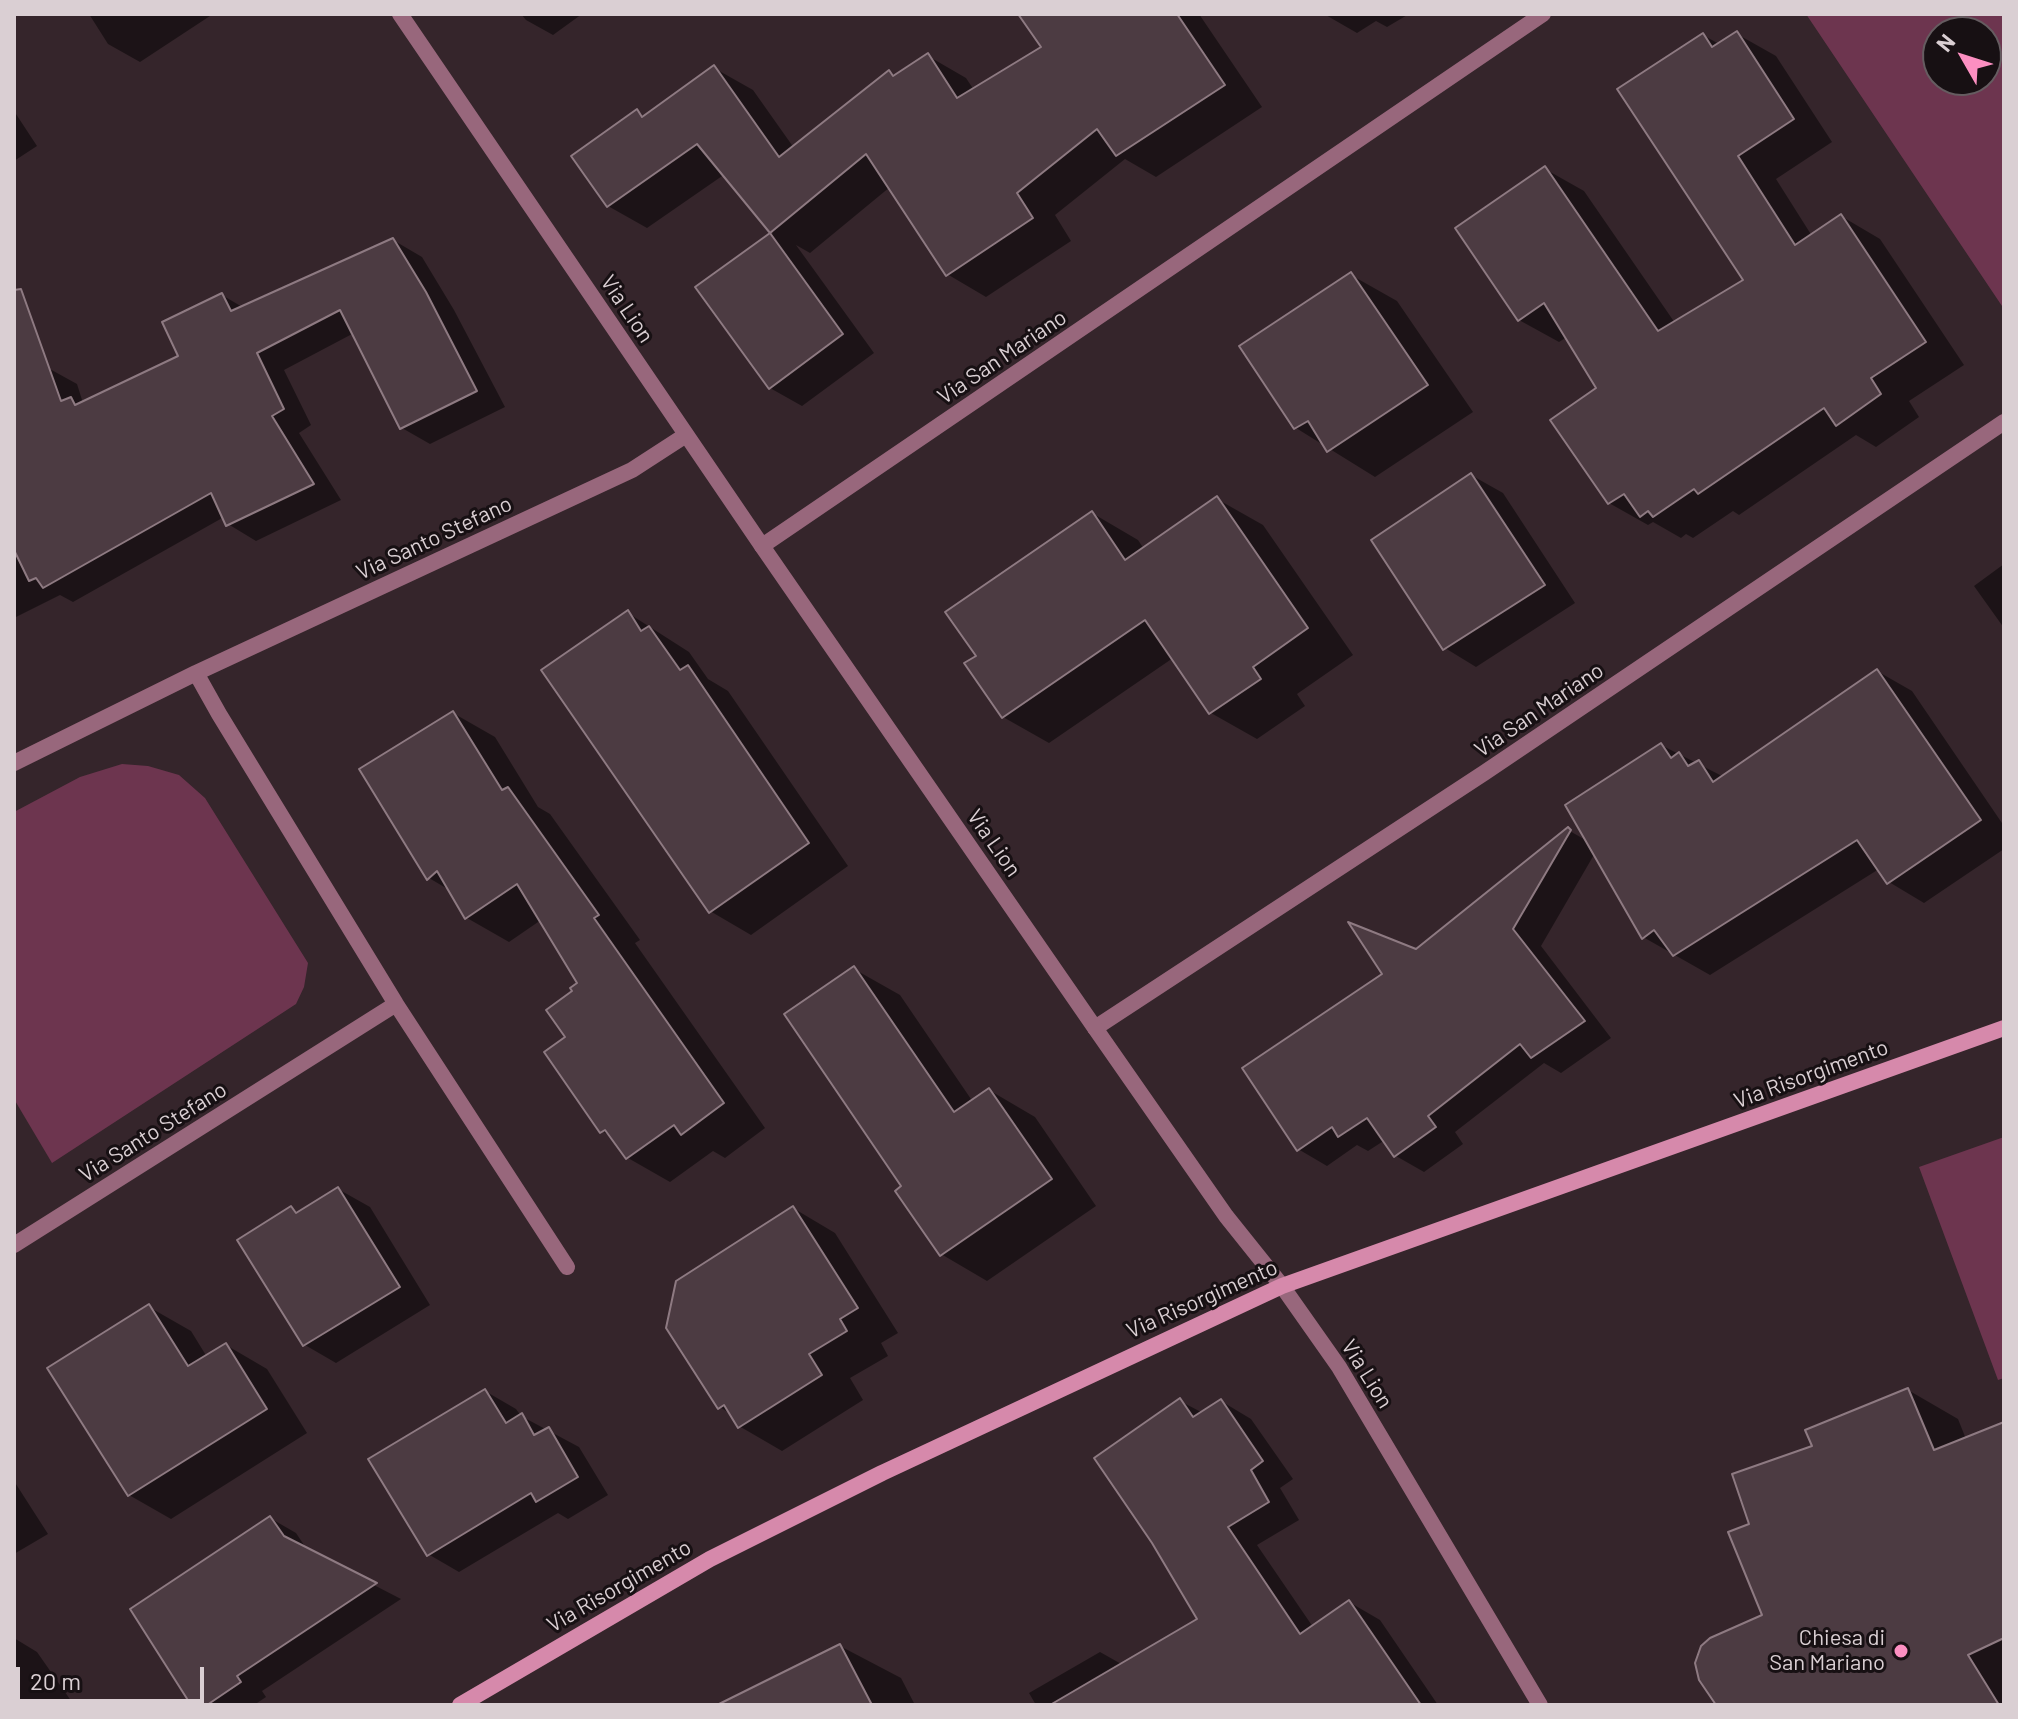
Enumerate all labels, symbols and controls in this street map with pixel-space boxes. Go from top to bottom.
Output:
north arrow [1922,16,2002,96]
text: N [1930,28,1960,56]
street label: Via Lion [595,270,659,348]
street label: Via San Mariano [932,304,1072,410]
street label: Via Santo Stefano [352,490,516,586]
street label: Via San Mariano [1469,657,1609,763]
street label: Via Lion [961,804,1027,882]
street label: Via Risorgimento [1730,1034,1892,1114]
street label: Via Santo Stefano [74,1076,232,1188]
street label: Via Risorgimento [1123,1254,1281,1344]
street label: Via Lion [1336,1335,1398,1413]
street label: Via Risorgimento [542,1534,696,1638]
place label: Chiesa di San Mariano [1769,1625,1885,1676]
marker: Chiesa di San Mariano [1892,1642,1910,1660]
scale bar [20,1651,208,1701]
text: 20 m [30,1666,81,1695]

